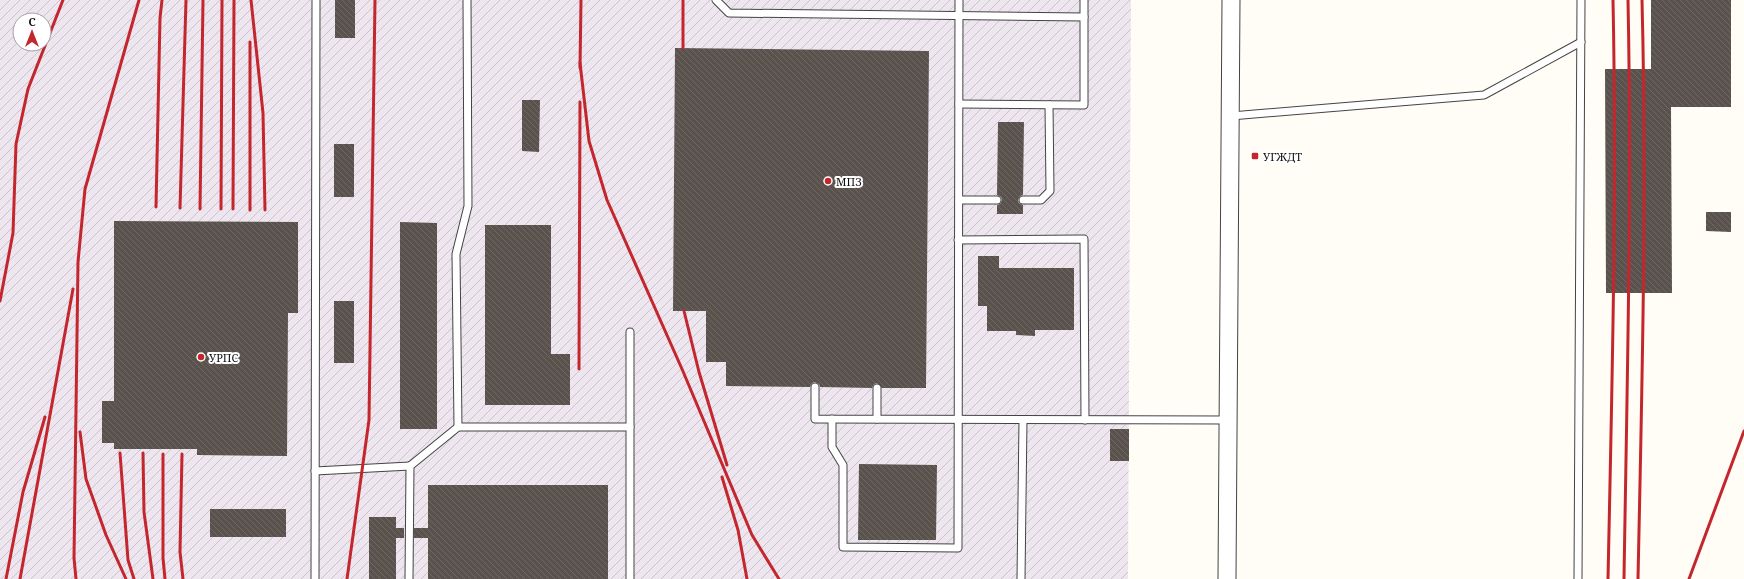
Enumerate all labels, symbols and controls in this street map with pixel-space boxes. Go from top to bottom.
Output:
north arrow [12,12,52,52]
text: С [28,14,36,29]
place label: УГЖДТ [1263,149,1302,164]
marker: УГЖДТ [1250,151,1260,161]
place label: МПЗ [836,174,862,189]
marker: МПЗ [823,176,833,186]
place label: УРПС [209,350,239,365]
marker: УРПС [196,352,206,362]

